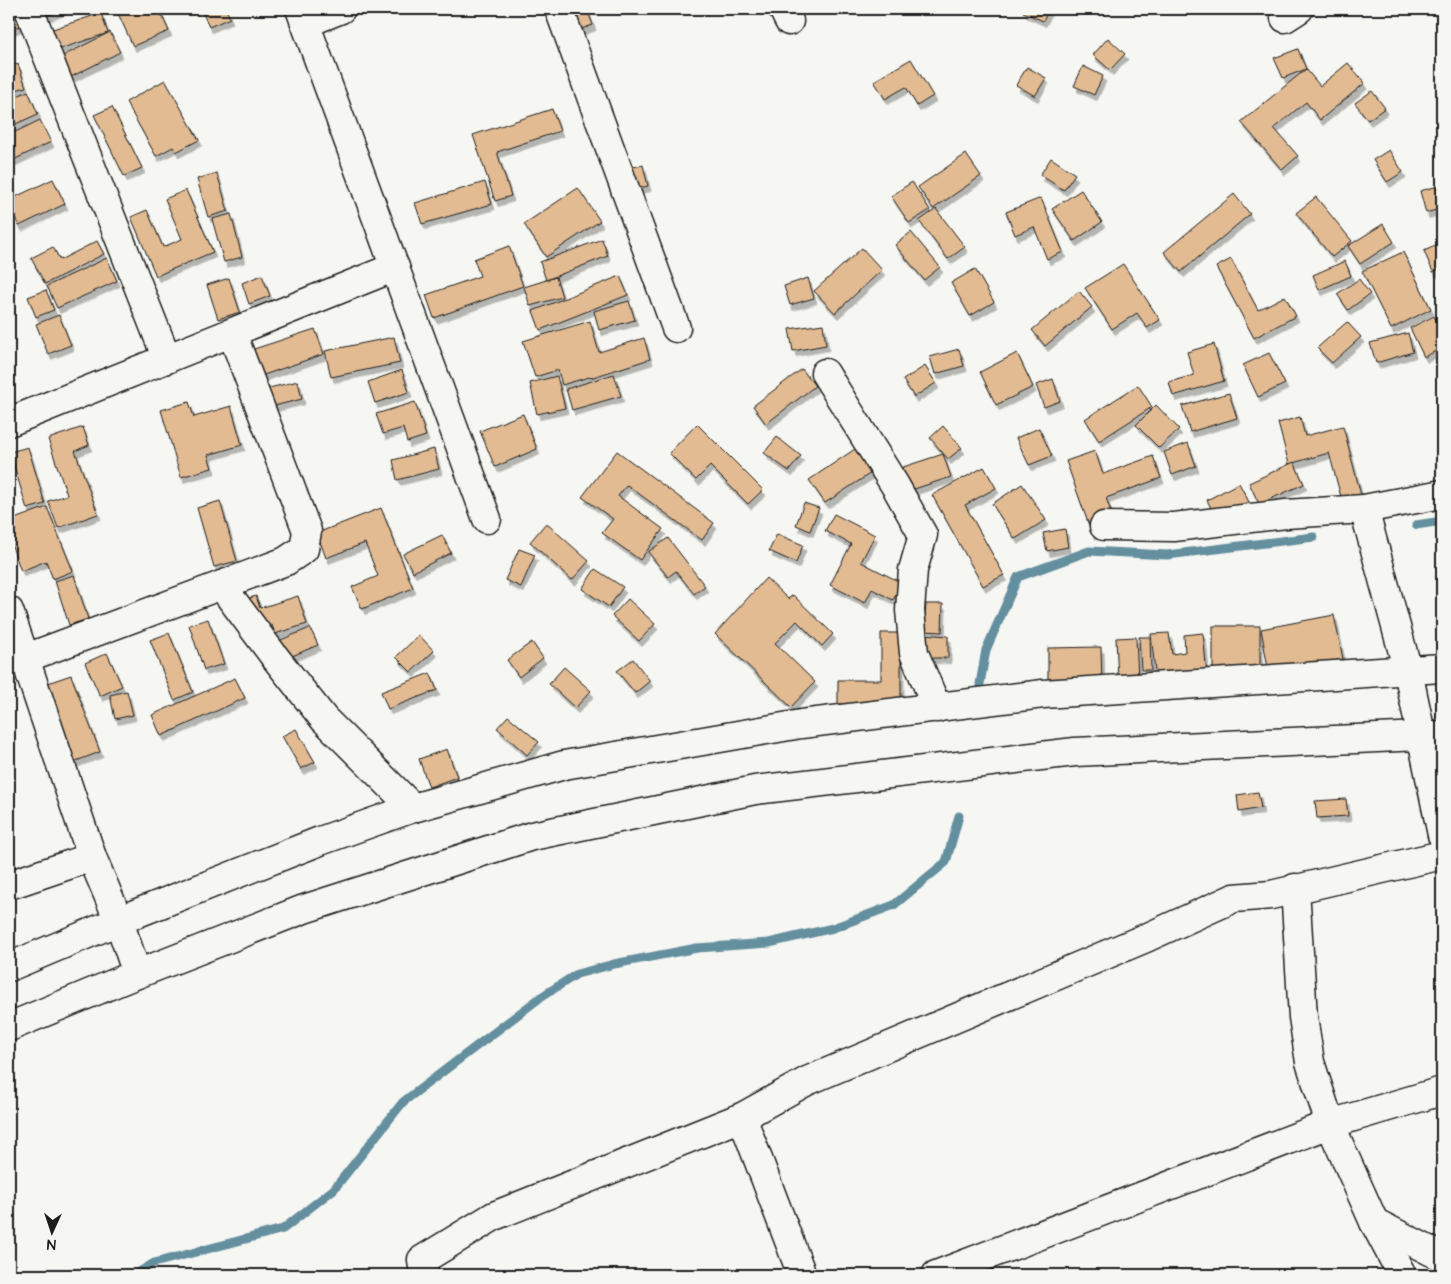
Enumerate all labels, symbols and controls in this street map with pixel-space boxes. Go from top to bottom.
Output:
north arrow [28,1206,78,1256]
text: N [46,1234,56,1254]

